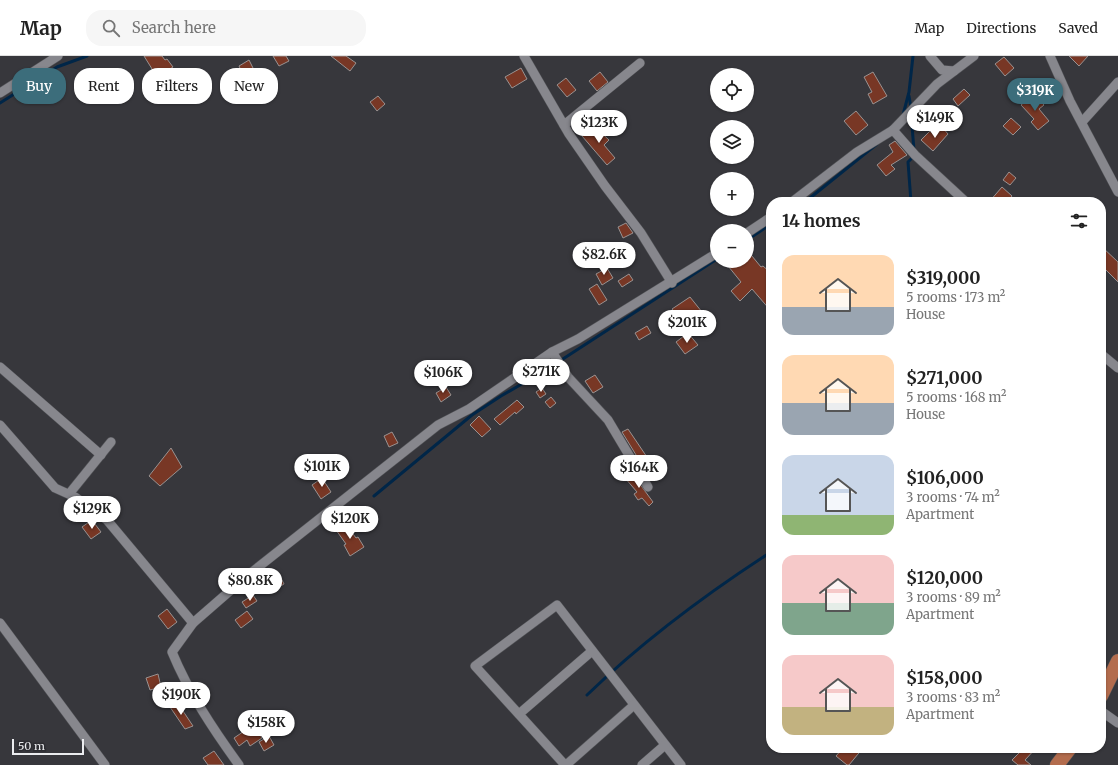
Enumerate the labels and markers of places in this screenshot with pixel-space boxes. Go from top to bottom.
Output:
pin: $319K [1007,78,1063,112]
pin: $149K [907,105,963,139]
pin: $123K [571,110,627,144]
pin: $82.6K [571,242,637,276]
pin: $201K [659,310,715,344]
pin: $271K [513,359,569,393]
pin: $106K [415,360,471,394]
pin: $101K [294,454,350,488]
pin: $164K [611,455,667,489]
pin: $129K [64,496,120,530]
pin: $120K [322,506,378,540]
pin: $80.8K [217,568,283,602]
pin: $190K [153,682,209,716]
pin: $158K [238,710,294,744]

